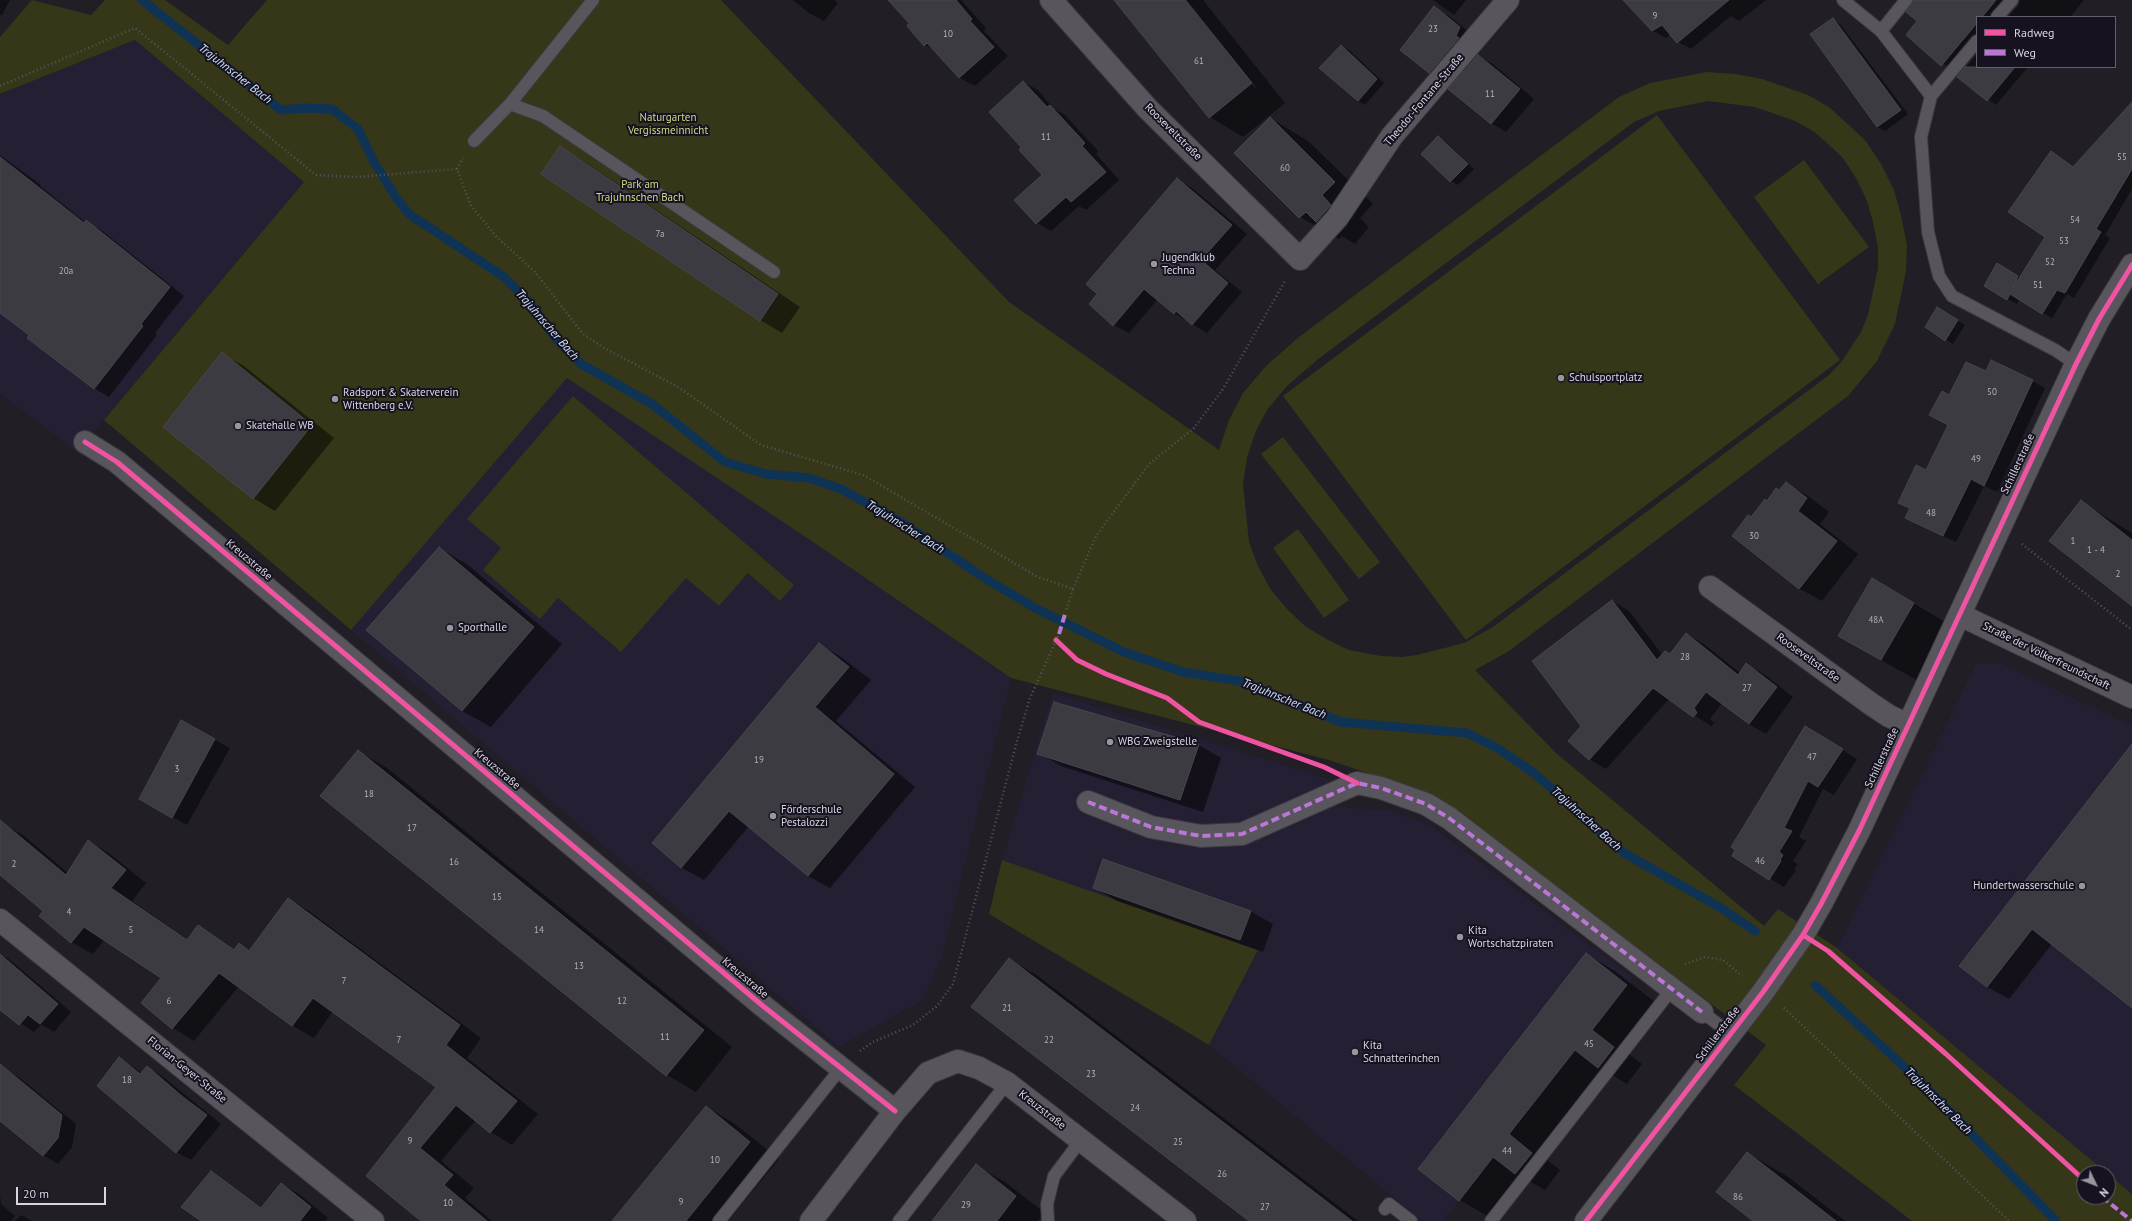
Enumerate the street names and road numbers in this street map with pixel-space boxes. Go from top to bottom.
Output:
street label: Theodor-Fontane-Straße [1382,51,1466,149]
street label: Rooseveltstraße [1142,101,1204,163]
street label: Schillerstraße [1998,432,2038,496]
street label: Kreuzstraße [223,537,275,583]
street label: Straße der Völkerfreundschaft [1980,619,2112,693]
street label: Rooseveltstraße [1774,631,1842,685]
street label: Schillerstraße [1862,726,1902,790]
street label: Kreuzstraße [471,746,523,792]
street label: Kreuzstraße [719,955,771,1001]
street label: Schillerstraße [1693,1004,1743,1064]
street label: Florian-Geyer-Straße [145,1034,229,1106]
street label: Kreuzstraße [1016,1087,1068,1133]

